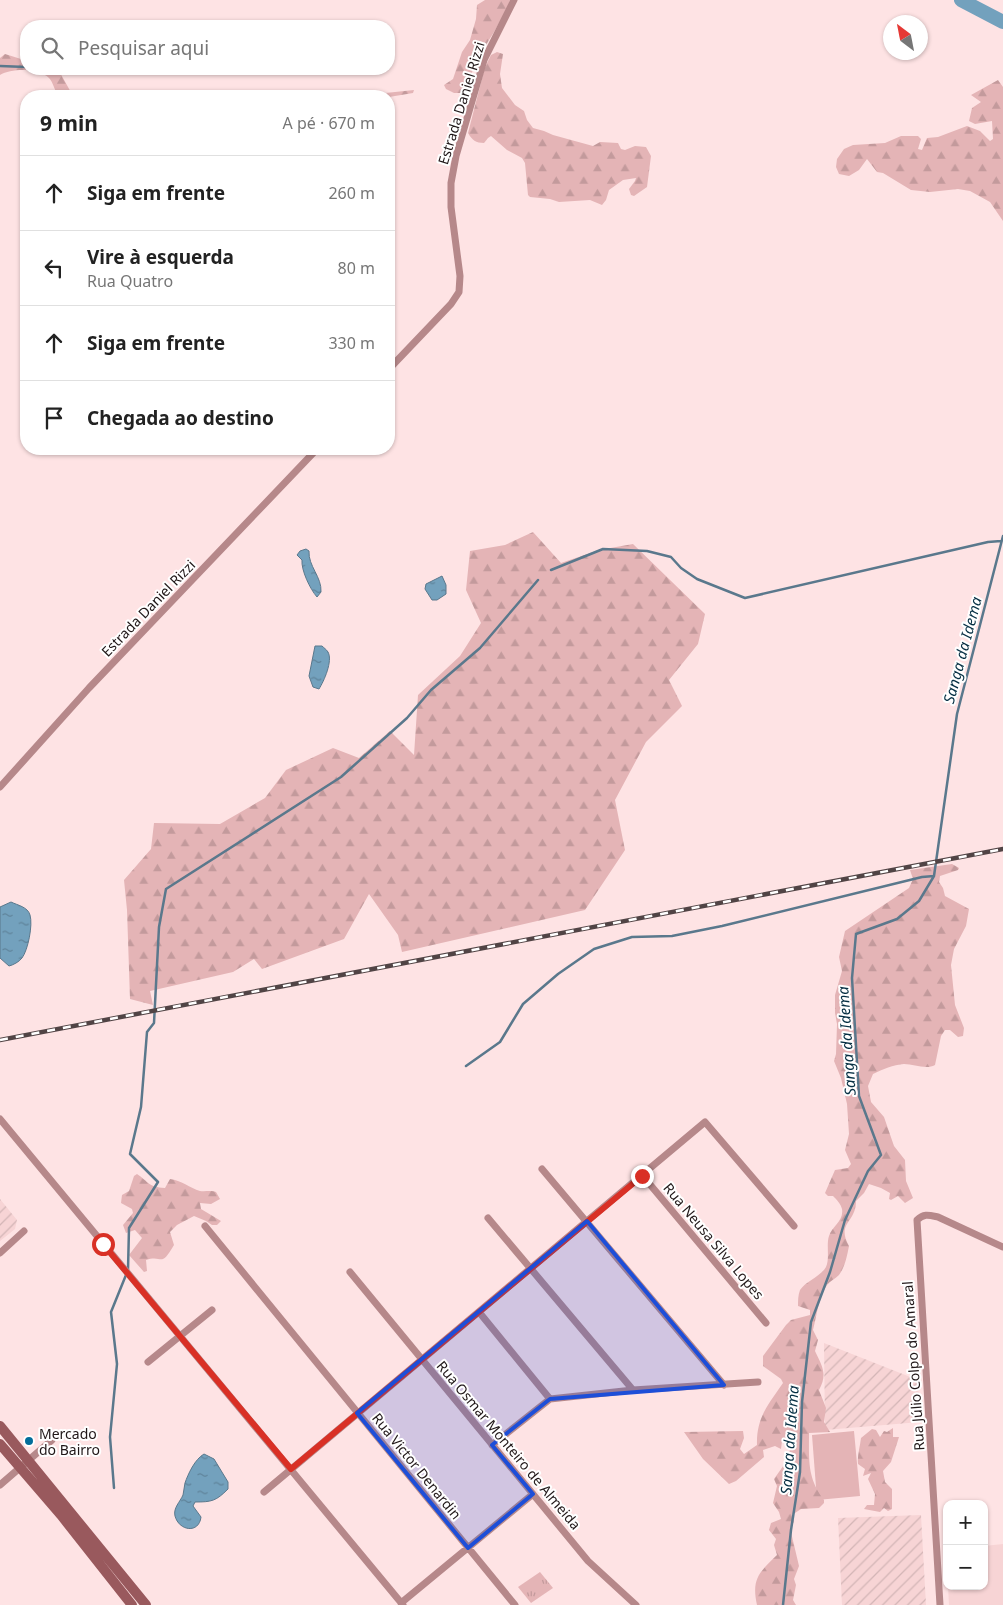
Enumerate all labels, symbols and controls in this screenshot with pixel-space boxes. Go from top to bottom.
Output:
north arrow [883,15,928,60]
search box [20,20,395,75]
icon: search [38,34,66,62]
text: Pesquisar aqui [78,35,209,61]
street label: Estrada Daniel Rizzi [433,39,489,167]
text: 9 min [40,109,98,137]
text: A pé · 670 m [283,112,375,134]
icon: ahead [40,179,68,207]
text: Siga em frente [87,180,225,206]
text: 260 m [328,182,375,204]
text: Vire à esquerda [87,244,234,270]
icon: left [40,254,68,282]
text: 80 m [338,257,375,279]
text: Rua Quatro [87,270,173,292]
icon: ahead [40,329,68,357]
text: Siga em frente [87,330,225,356]
text: 330 m [328,332,375,354]
icon: arrive [40,404,68,432]
text: Chegada ao destino [87,405,274,431]
street label: Estrada Daniel Rizzi [97,556,199,660]
water label: Sanga da Idema [938,594,986,706]
water label: Sanga da Idema [832,985,860,1096]
route end [631,1165,654,1188]
street label: Rua Neusa Silva Lopes [660,1179,769,1304]
route start [92,1233,115,1256]
street label: Rua Júlio Colpo do Amaral [898,1281,928,1451]
street label: Rua Osmar Monteiro de Almeida [433,1357,585,1533]
water label: Sanga da Idema [775,1384,803,1495]
street label: Rua Victor Denardin [368,1409,466,1523]
place label: Mercado do Bairro [39,1424,100,1459]
marker: Mercado do Bairro [23,1435,35,1447]
map controls [943,1500,988,1590]
button: + [943,1500,988,1545]
button: − [943,1545,988,1590]

